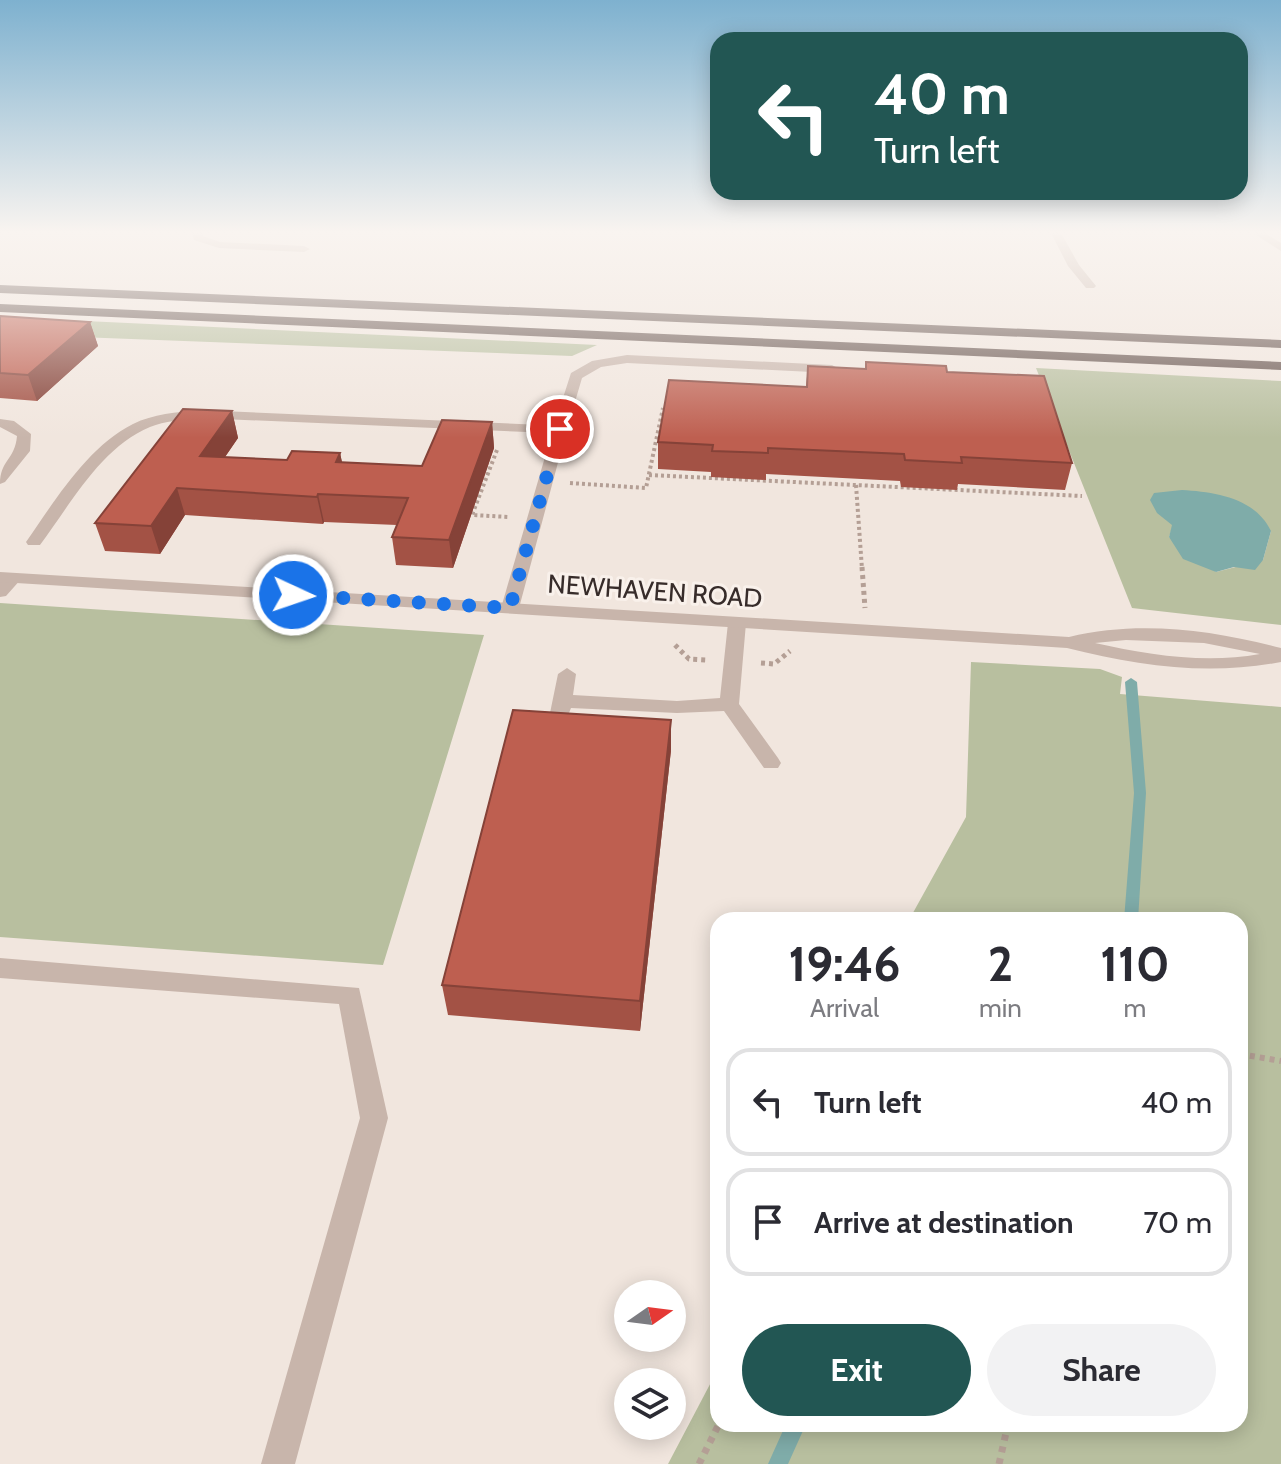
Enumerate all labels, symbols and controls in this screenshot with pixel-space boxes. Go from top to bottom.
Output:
text: 40 m [874,60,1010,128]
icon: left [742,64,846,168]
text: Turn left [874,128,999,172]
pin [526,395,594,463]
icon: arrive [538,407,582,451]
position arrow [251,553,335,637]
street label: NEWHAVEN ROAD [547,568,763,614]
text: 19:46 [788,935,901,993]
text: 2 [988,935,1013,993]
text: 110 [1100,935,1170,993]
text: Arrival [810,992,879,1024]
text: min [979,992,1022,1024]
text: m [1124,992,1146,1024]
icon: left [746,1080,790,1124]
text: Turn left [814,1084,922,1121]
text: 40 m [1141,1084,1212,1121]
icon: arrive [746,1200,790,1244]
text: Arrive at destination [814,1204,1074,1241]
text: 70 m [1143,1204,1212,1241]
north arrow [614,1280,686,1352]
map controls [614,1280,686,1440]
button: Exit [742,1324,971,1416]
button: Share [987,1324,1216,1416]
button: layers [614,1368,686,1440]

